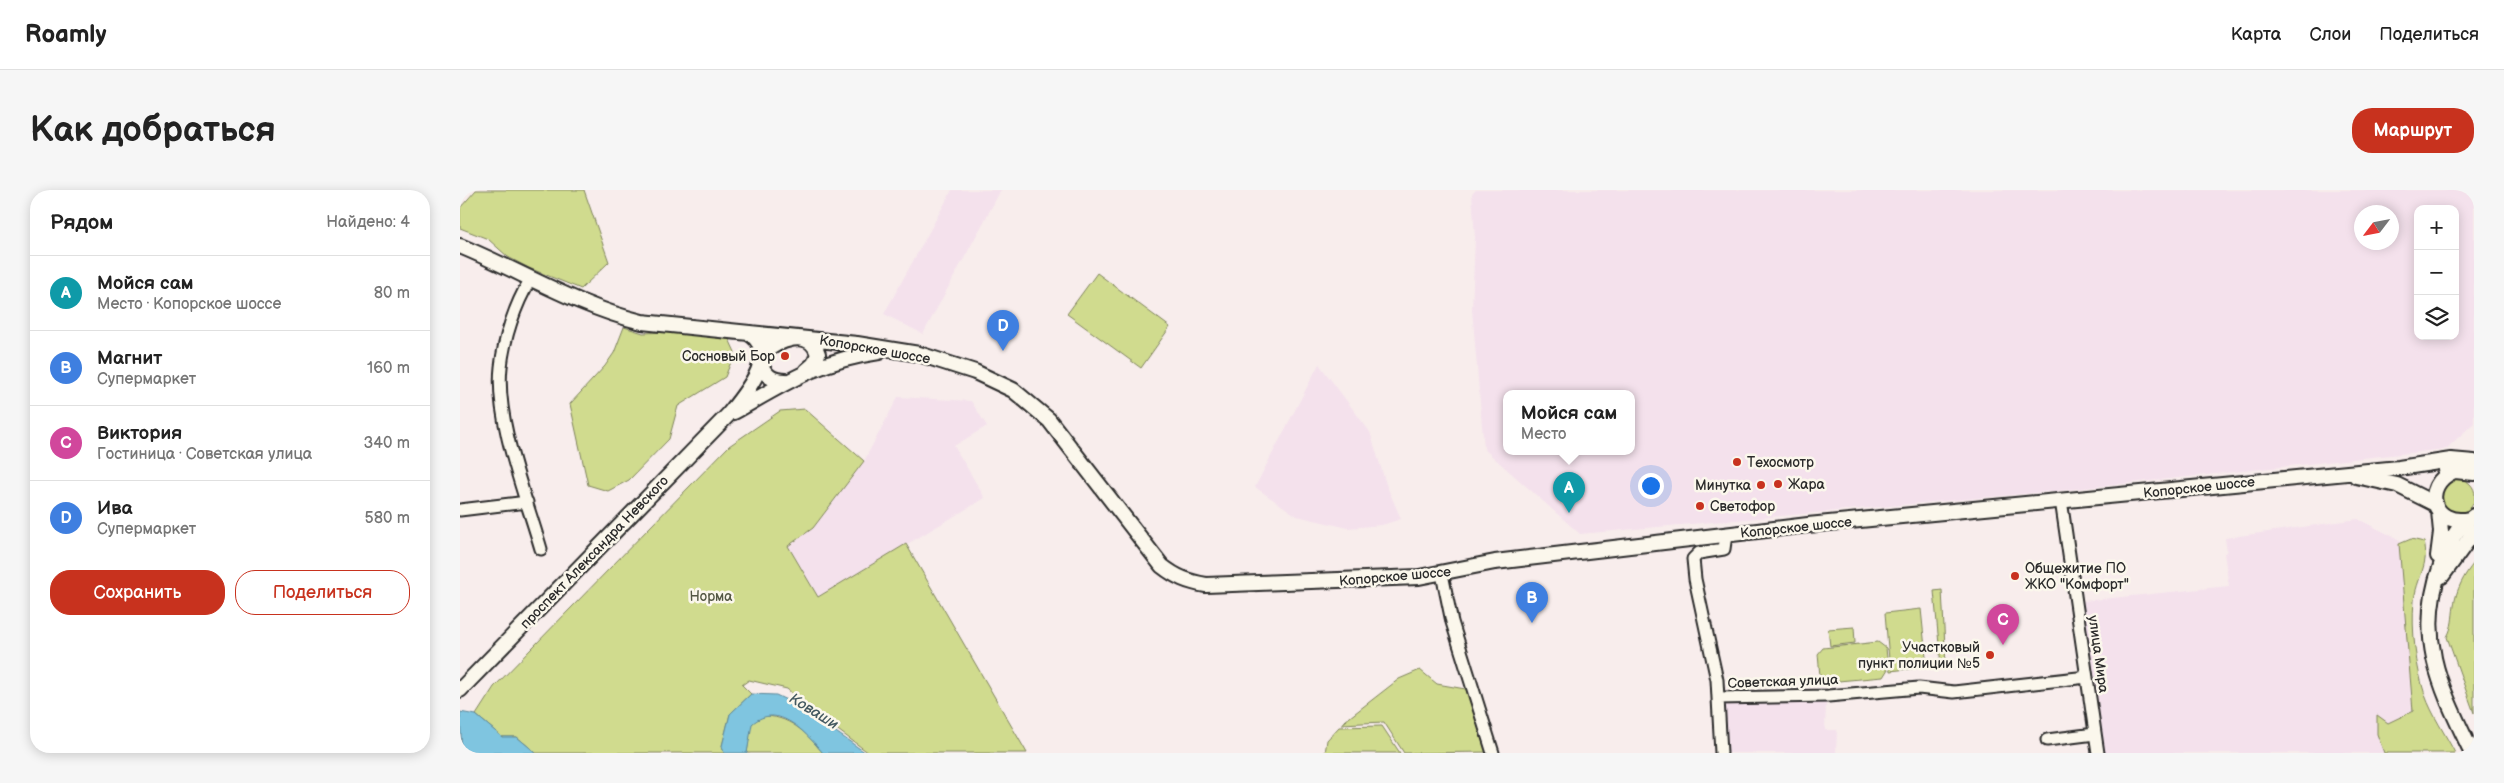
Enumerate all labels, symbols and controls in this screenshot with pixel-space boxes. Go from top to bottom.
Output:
text: Roamly [25,20,106,49]
text: Карта [2231,24,2281,45]
text: Слои [2309,24,2351,45]
text: Поделиться [2379,24,2479,45]
button: Маршрут [2352,108,2474,153]
text: Как добраться [30,109,276,152]
north arrow [2354,205,2399,250]
map controls [2414,205,2459,340]
button: + [2414,205,2459,250]
text: Рядом [50,210,113,235]
text: Найдено: 4 [326,213,410,232]
button: − [2414,250,2459,295]
text: Мойся сам [97,272,193,295]
text: A [61,284,71,303]
text: 80 m [374,284,410,303]
text: Место · Копорское шоссе [97,295,281,314]
button: layers [2414,295,2459,340]
pin: D [987,310,1019,351]
street label: Копорское шоссе [818,331,932,368]
text: Магнит [97,347,162,370]
place label: Сосновый Бор [682,348,775,365]
marker: Сосновый Бор [779,350,791,362]
text: B [60,359,72,378]
text: 160 m [367,359,410,378]
text: Супермаркет [97,370,196,389]
popup [1503,390,1635,455]
text: Мойся сам [1521,402,1617,425]
text: Виктория [97,422,182,445]
text: Место [1521,425,1566,444]
text: C [60,434,72,453]
text: 340 m [363,434,410,453]
text: Гостиница · Советская улица [97,445,312,464]
place label: Техосмотр [1747,454,1814,471]
marker: Техосмотр [1731,456,1743,468]
street label: проспект Александра Невского [517,472,672,632]
pin: A [1553,472,1585,513]
your location [1638,473,1664,499]
street label: Копорское шоссе [2142,473,2256,502]
place label: Жара [1788,476,1825,493]
place label: Минутка [1695,477,1752,494]
marker: Жара [1772,478,1784,490]
marker: Минутка [1755,479,1767,491]
text: Ива [97,497,133,520]
place label: Светофор [1710,498,1775,515]
marker: Светофор [1694,500,1706,512]
text: D [60,509,72,528]
text: 580 m [365,509,410,528]
street label: Копорское шоссе [1739,513,1853,542]
text: Супермаркет [97,520,196,539]
place label: Общежитие ПО ЖКО "Комфорт" [2025,560,2129,593]
street label: Копорское шоссе [1338,563,1452,590]
button: Сохранить [50,570,225,615]
button: Поделиться [235,570,410,615]
marker: Общежитие ПО ЖКО "Комфорт" [2009,570,2021,582]
pin: B [1516,582,1548,623]
park label: Норма [689,588,733,605]
pin: C [1987,604,2019,645]
street label: улица Мира [2085,614,2112,695]
place label: Участковый пункт полиции №5 [1858,639,1980,672]
marker: Участковый пункт полиции №5 [1984,649,1996,661]
street label: Советская улица [1727,671,1839,692]
water label: Коваши [786,689,842,734]

